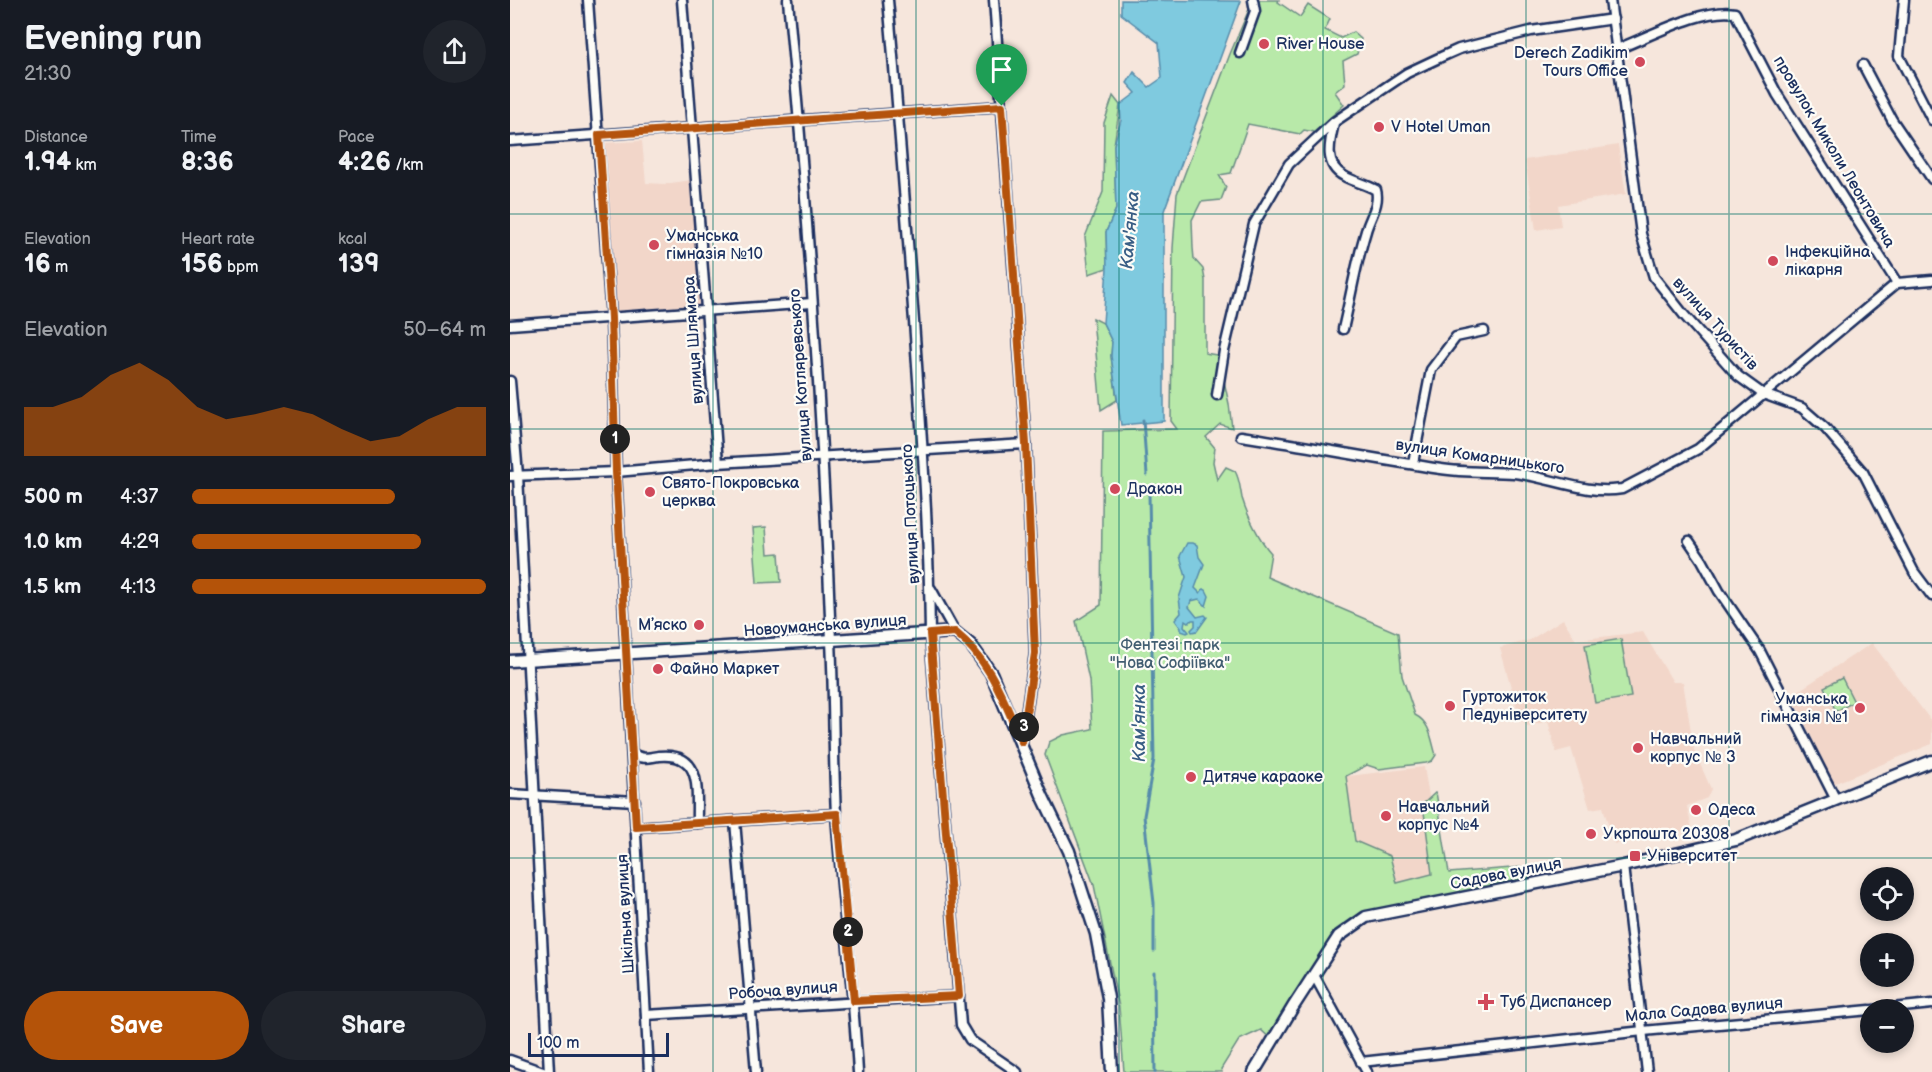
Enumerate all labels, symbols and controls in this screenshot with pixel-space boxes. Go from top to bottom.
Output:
text: Evening run [24,19,202,59]
button: share [423,20,486,83]
place label: River House [1276,35,1365,54]
marker: River House [1257,37,1271,51]
pin [976,44,1027,106]
place label: Derech Zadikim Tours Office [1514,44,1628,81]
icon: arrive [985,53,1018,86]
street label: провулок Миколи Леонтовича [1769,53,1899,252]
marker: Derech Zadikim Tours Office [1633,55,1647,69]
text: 21:30 [24,62,71,86]
place label: V Hotel Uman [1391,118,1491,137]
marker: V Hotel Uman [1372,120,1386,134]
text: Distance [24,128,88,147]
text: Time [181,128,216,147]
text: Pace [338,128,374,147]
text: 1.94 [24,147,71,178]
text: 8:36 [181,147,234,178]
text: 4:26 [338,147,391,178]
text: km [71,156,97,175]
text: /km [391,156,424,175]
water label: Кам'янка [1116,190,1144,270]
place label: Уманська гімназія №10 [666,227,763,264]
text: Elevation [24,230,91,249]
text: Heart rate [181,230,255,249]
text: kcal [338,230,367,249]
marker: Уманська гімназія №10 [647,238,661,252]
place label: Інфекційна лікарня [1785,243,1871,280]
text: 16 [24,249,51,280]
text: 156 [181,249,223,280]
text: 139 [338,249,379,280]
marker: Інфекційна лікарня [1766,254,1780,268]
text: m [51,258,68,277]
text: bpm [223,258,259,277]
street label: вулиця Туристів [1668,274,1762,375]
street label: вулиця Шлямара [680,275,708,405]
street label: вулиця Котляревського [785,288,817,462]
text: Elevation [24,318,107,342]
text: 50–64 m [403,318,486,342]
pin: 1 [600,424,630,454]
text: 1 [612,429,618,448]
street label: вулиця Комарницького [1394,436,1566,478]
street label: вулиця Потоцького [898,444,924,584]
place label: Свято-Покровська церква [662,474,800,511]
place label: Дракон [1127,480,1182,499]
marker: Дракон [1108,482,1122,496]
text: 500 m [24,485,83,509]
text: 4:37 [120,485,158,509]
marker: Свято-Покровська церква [643,485,657,499]
text: 1.0 km [24,530,82,554]
text: 4:29 [120,530,160,554]
text: 1.5 km [24,575,81,599]
text: 4:13 [120,575,156,599]
street label: Новоуманська вулиця [743,611,907,641]
place label: Мʼяско [638,616,687,635]
marker: Мʼяско [692,618,706,632]
park label: Фентезі парк "Нова Софіївка" [1110,636,1230,673]
place label: Файно Маркет [670,660,780,679]
marker: Файно Маркет [651,662,665,676]
water label: Кам'янка [1129,684,1150,762]
place label: Гуртожиток Педуніверситету [1462,688,1588,725]
place label: Уманська гімназія №1 [1761,690,1849,727]
marker: Гуртожиток Педуніверситету [1443,699,1457,713]
marker: Уманська гімназія №1 [1853,701,1867,715]
pin: 3 [1009,712,1039,742]
text: 3 [1019,717,1029,736]
place label: Навчальний корпус № 3 [1650,730,1742,767]
marker: Навчальний корпус № 3 [1631,741,1645,755]
place label: Дитяче караоке [1203,768,1323,787]
marker: Дитяче караоке [1184,770,1198,784]
place label: Навчальний корпус №4 [1398,798,1490,835]
place label: Одеса [1708,801,1756,820]
marker: Одеса [1689,803,1703,817]
marker: Навчальний корпус №4 [1379,809,1393,823]
place label: Укрпошта 20308 [1603,825,1729,844]
marker: Укрпошта 20308 [1584,827,1598,841]
place label: Університет [1647,847,1738,866]
marker: Університет [1628,849,1642,863]
street label: Шкільна вулиця [613,854,639,974]
street label: Садова вулиця [1449,854,1563,894]
map controls [1860,867,1914,1053]
button: locate [1860,867,1914,921]
pin: 2 [833,917,863,947]
text: 2 [843,922,853,941]
button: + [1860,933,1914,987]
street label: Робоча вулиця [728,978,838,1004]
button: Save [24,991,249,1060]
button: Share [261,991,486,1060]
marker: Туб Диспансер [1477,993,1495,1011]
place label: Туб Диспансер [1500,993,1611,1012]
street label: Мала Садова вулиця [1624,994,1784,1026]
button: − [1860,999,1914,1053]
scale bar [528,1030,669,1058]
text: 100 m [537,1034,580,1053]

